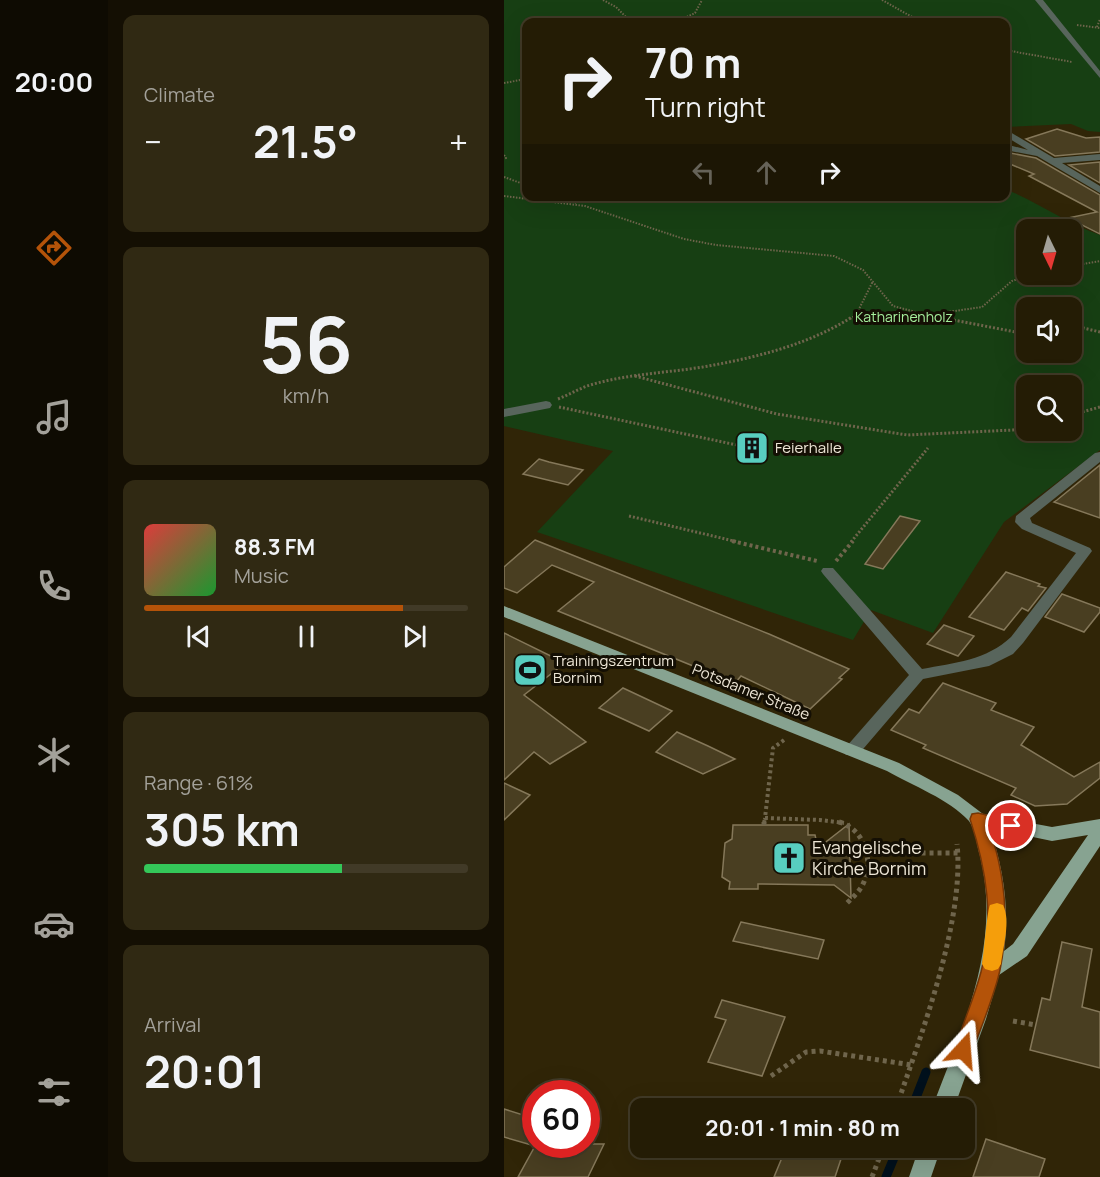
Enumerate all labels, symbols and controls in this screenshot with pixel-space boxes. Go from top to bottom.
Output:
text: 70 m [645,33,741,91]
icon: right [546,42,624,120]
text: 20:00 [15,63,93,100]
text: Climate [144,81,215,108]
text: Turn right [645,88,766,125]
text: 21.5° [253,110,358,172]
text: − [144,119,162,164]
text: + [449,119,468,164]
icon: left [687,156,720,189]
icon: ahead [750,156,783,189]
icon: right [813,156,846,189]
north arrow [1016,219,1082,285]
map controls [1016,219,1082,441]
icon: directions [33,227,75,269]
text: 56 [259,290,353,396]
button: sound [1016,297,1082,363]
park label: Katharinenholz [855,307,953,326]
button: search [1016,375,1082,441]
text: km/h [283,382,329,409]
icon: music [33,396,75,438]
building icon: Feierhalle [734,430,770,466]
place label: Feierhalle [775,437,842,458]
text: 88.3 FM [234,532,315,562]
text: Music [234,562,289,589]
icon: phone [33,565,75,607]
icon: previous [182,620,215,653]
icon: pause [290,620,323,653]
icon: next [398,620,431,653]
place label: Trainingszentrum Bornim [553,650,674,688]
sports icon: Trainingszentrum Bornim [512,652,548,688]
street label: Potsdamer Straße [689,658,813,725]
icon: climate [33,734,75,776]
text: Range · 61% [144,769,254,796]
text: 305 km [144,798,300,860]
pin [985,800,1036,851]
icon: arrive [994,809,1027,842]
place label: Evangelische Kirche Bornim [812,835,926,880]
church icon: Evangelische Kirche Bornim [771,840,807,876]
icon: car [33,903,75,945]
text: Arrival [144,1011,201,1038]
position arrow [931,1018,995,1082]
text: 20:01 [144,1040,265,1102]
icon: filters [33,1071,75,1113]
speed limit sign: 60 [522,1080,600,1158]
text: 20:01 · 1 min · 80 m [705,1113,900,1143]

